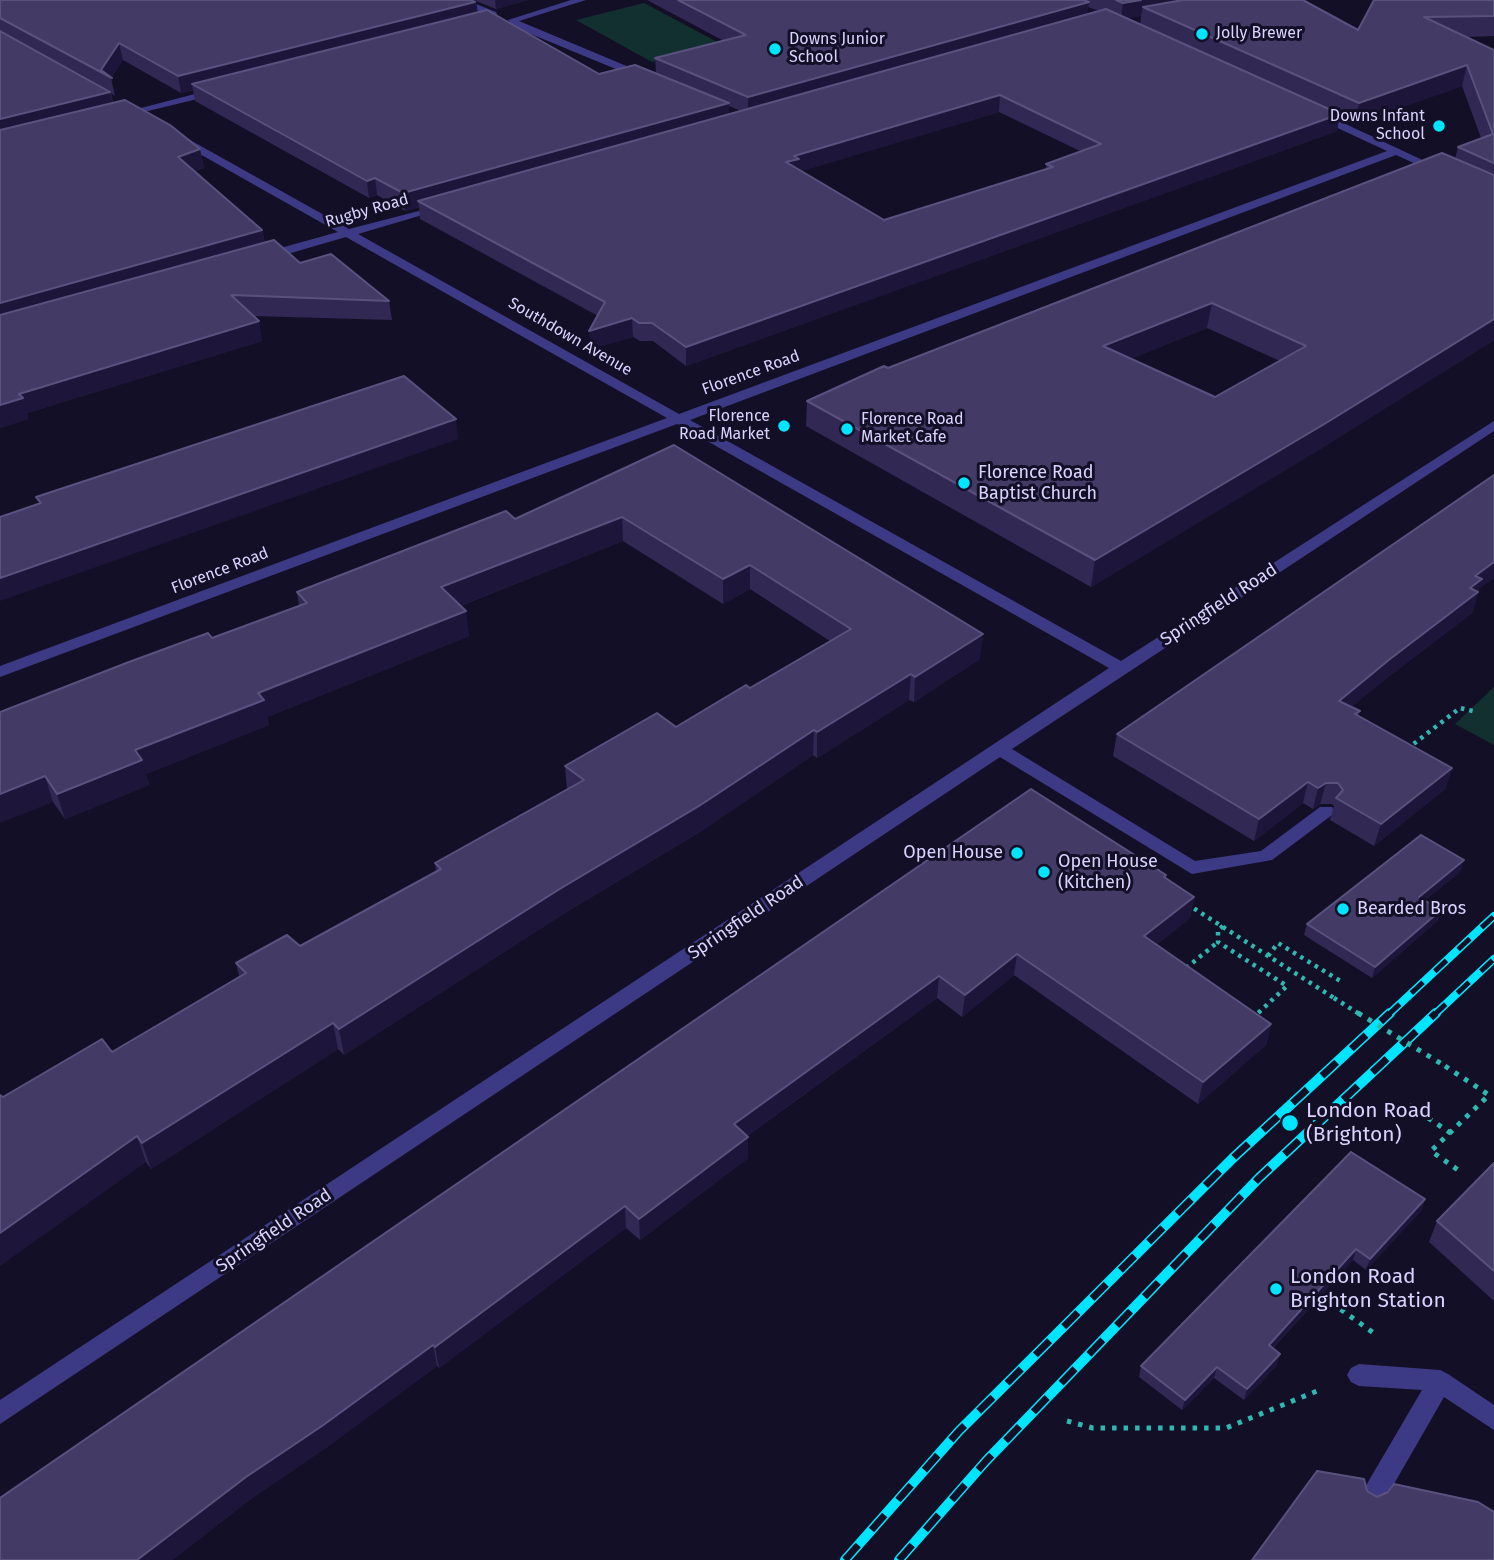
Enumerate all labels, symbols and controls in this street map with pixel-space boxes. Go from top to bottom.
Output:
place label: Jolly Brewer [1216,24,1302,44]
marker: Jolly Brewer [1194,26,1210,42]
place label: Downs Junior School [789,30,885,68]
marker: Downs Junior School [767,41,783,57]
place label: Downs Infant School [1330,107,1425,145]
marker: Downs Infant School [1431,118,1447,134]
street label: Rugby Road [323,190,411,232]
street label: Southdown Avenue [505,294,635,380]
street label: Florence Road [699,346,803,400]
place label: Florence Road Market [679,407,770,445]
place label: Florence Road Market Cafe [861,410,964,448]
marker: Florence Road Market [776,418,792,434]
marker: Florence Road Market Cafe [839,421,855,437]
place label: Florence Road Baptist Church [978,462,1097,504]
marker: Florence Road Baptist Church [956,475,972,491]
street label: Florence Road [169,544,271,598]
street label: Springfield Road [1157,559,1281,651]
place label: Open House [903,842,1003,864]
marker: Open House [1009,845,1025,861]
place label: Open House (Kitchen) [1058,851,1158,894]
marker: Open House (Kitchen) [1036,864,1052,880]
street label: Springfield Road [684,871,808,965]
place label: Bearded Bros [1357,898,1466,920]
marker: Bearded Bros [1335,901,1351,917]
place label: London Road (Brighton) [1306,1098,1432,1148]
marker: London Road (Brighton) [1280,1113,1300,1133]
street label: Springfield Road [212,1184,336,1278]
place label: London Road Brighton Station [1290,1264,1446,1314]
marker: London Road Brighton Station [1268,1281,1284,1297]

